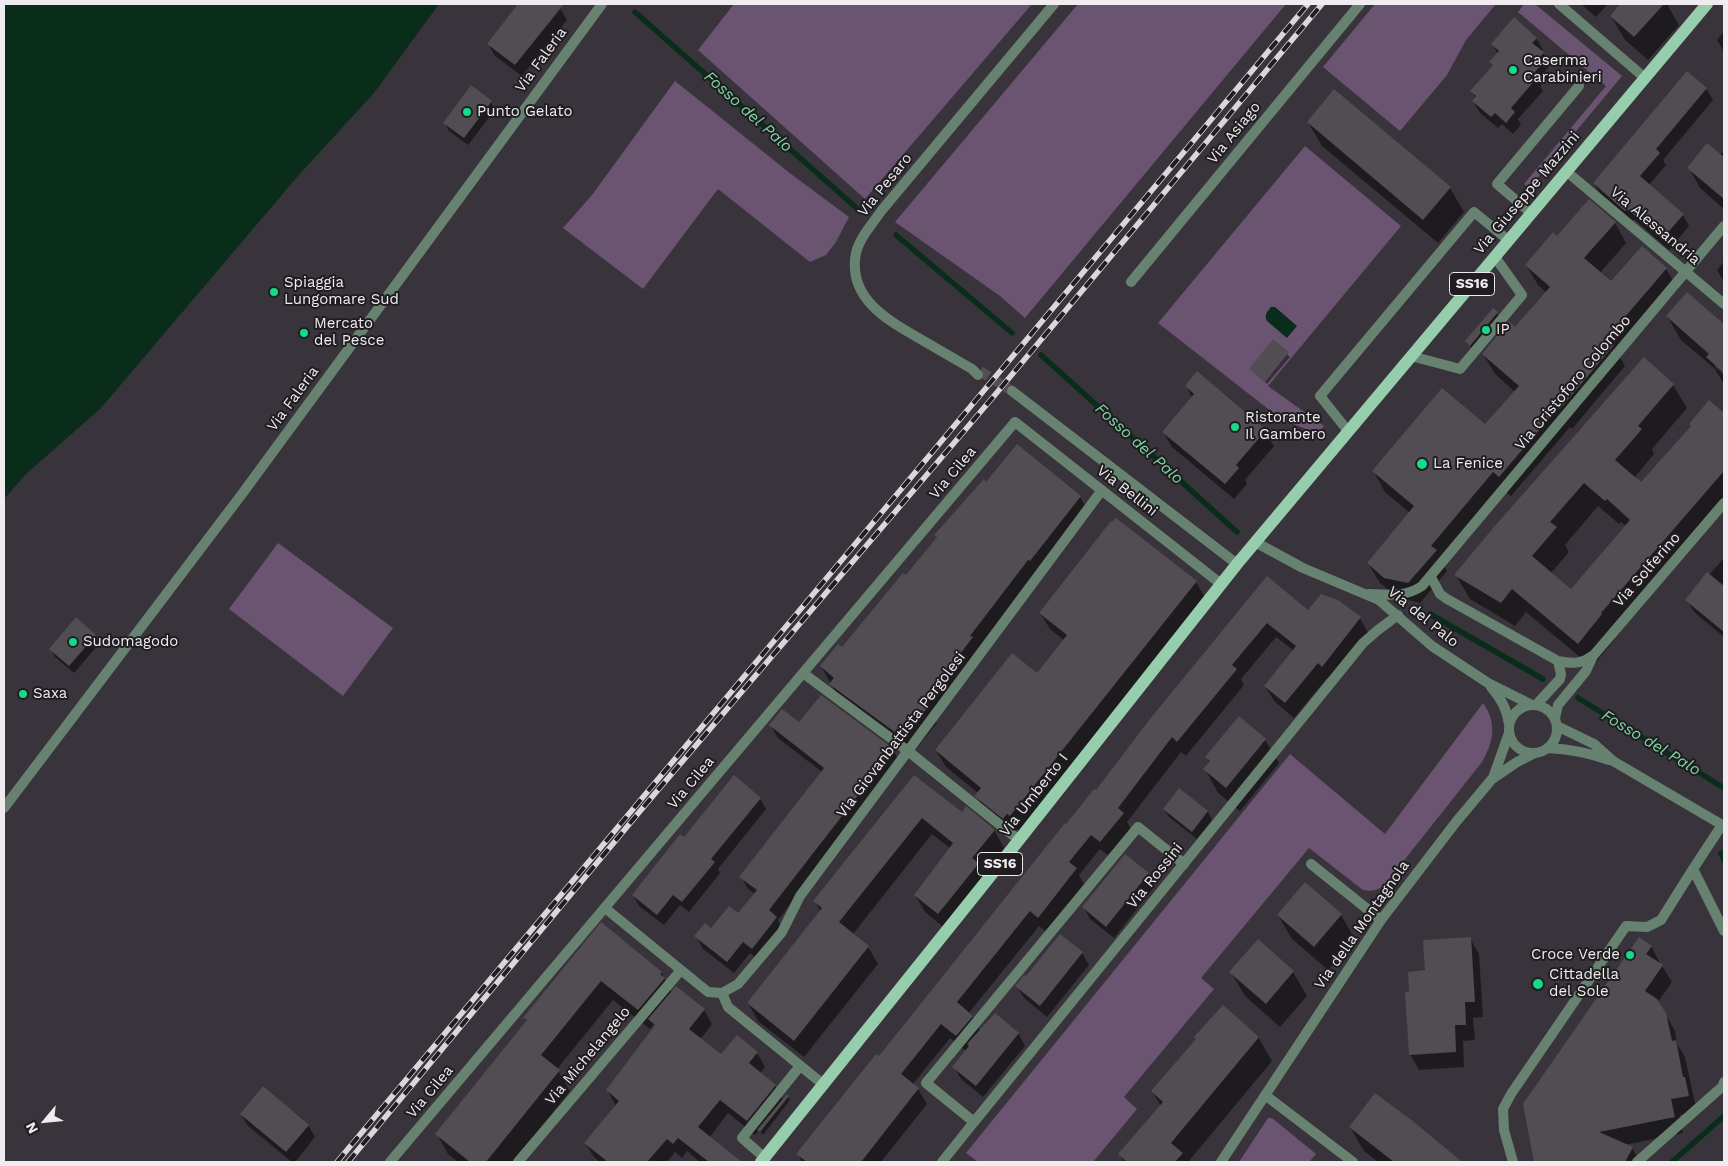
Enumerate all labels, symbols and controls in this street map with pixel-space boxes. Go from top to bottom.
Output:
street label: Via Faleria [511,24,571,96]
place label: Caserma Carabinieri [1523,52,1602,87]
marker: Caserma Carabinieri [1507,64,1519,76]
water label: Fosso del Palo [700,67,796,157]
street label: Via Asiago [1204,98,1264,168]
place label: Punto Gelato [477,103,573,121]
marker: Punto Gelato [461,106,473,118]
street label: Via Giuseppe Mazzini [1470,128,1584,258]
street label: Via Pesaro [854,150,916,220]
street label: Via Alessandria [1606,183,1704,269]
road number: SS16 [1450,272,1494,296]
place label: Spiaggia Lungomare Sud [284,274,399,309]
marker: Spiaggia Lungomare Sud [268,286,280,298]
street label: Via Cristoforo Colombo [1511,312,1635,454]
place label: Mercato del Pesce [314,315,384,350]
place label: IP [1496,321,1510,339]
marker: IP [1480,324,1492,336]
marker: Mercato del Pesce [298,327,310,339]
street label: Via Faleria [263,363,323,435]
water label: Fosso del Palo [1091,399,1187,489]
place label: Ristorante Il Gambero [1245,409,1326,444]
marker: Ristorante Il Gambero [1229,421,1241,433]
street label: Via Cilea [926,443,980,503]
place label: La Fenice [1433,455,1503,473]
marker: La Fenice [1415,457,1429,471]
street label: Via Bellini [1093,462,1161,520]
street label: Via Solferino [1610,529,1684,611]
street label: Via del Palo [1384,583,1462,651]
place label: Sudomagodo [83,633,178,651]
marker: Sudomagodo [67,636,79,648]
street label: Via Giovanbattista Pergolesi [833,648,969,822]
place label: Saxa [33,685,67,703]
marker: Saxa [17,688,29,700]
water label: Fosso del Palo [1598,706,1704,780]
street label: Via Umberto I [996,750,1072,840]
street label: Via Cilea [664,753,718,813]
street label: Via Rossini [1123,840,1187,912]
road number: SS16 [978,852,1022,876]
street label: Via della Montagnola [1311,857,1413,993]
place label: Croce Verde [1531,946,1620,964]
marker: Croce Verde [1624,949,1636,961]
place label: Cittadella del Sole [1549,966,1619,1001]
marker: Cittadella del Sole [1531,977,1545,991]
street label: Via Michelangelo [542,1003,634,1109]
street label: Via Cilea [403,1062,457,1122]
north arrow [20,1096,70,1146]
text: N [22,1120,41,1136]

